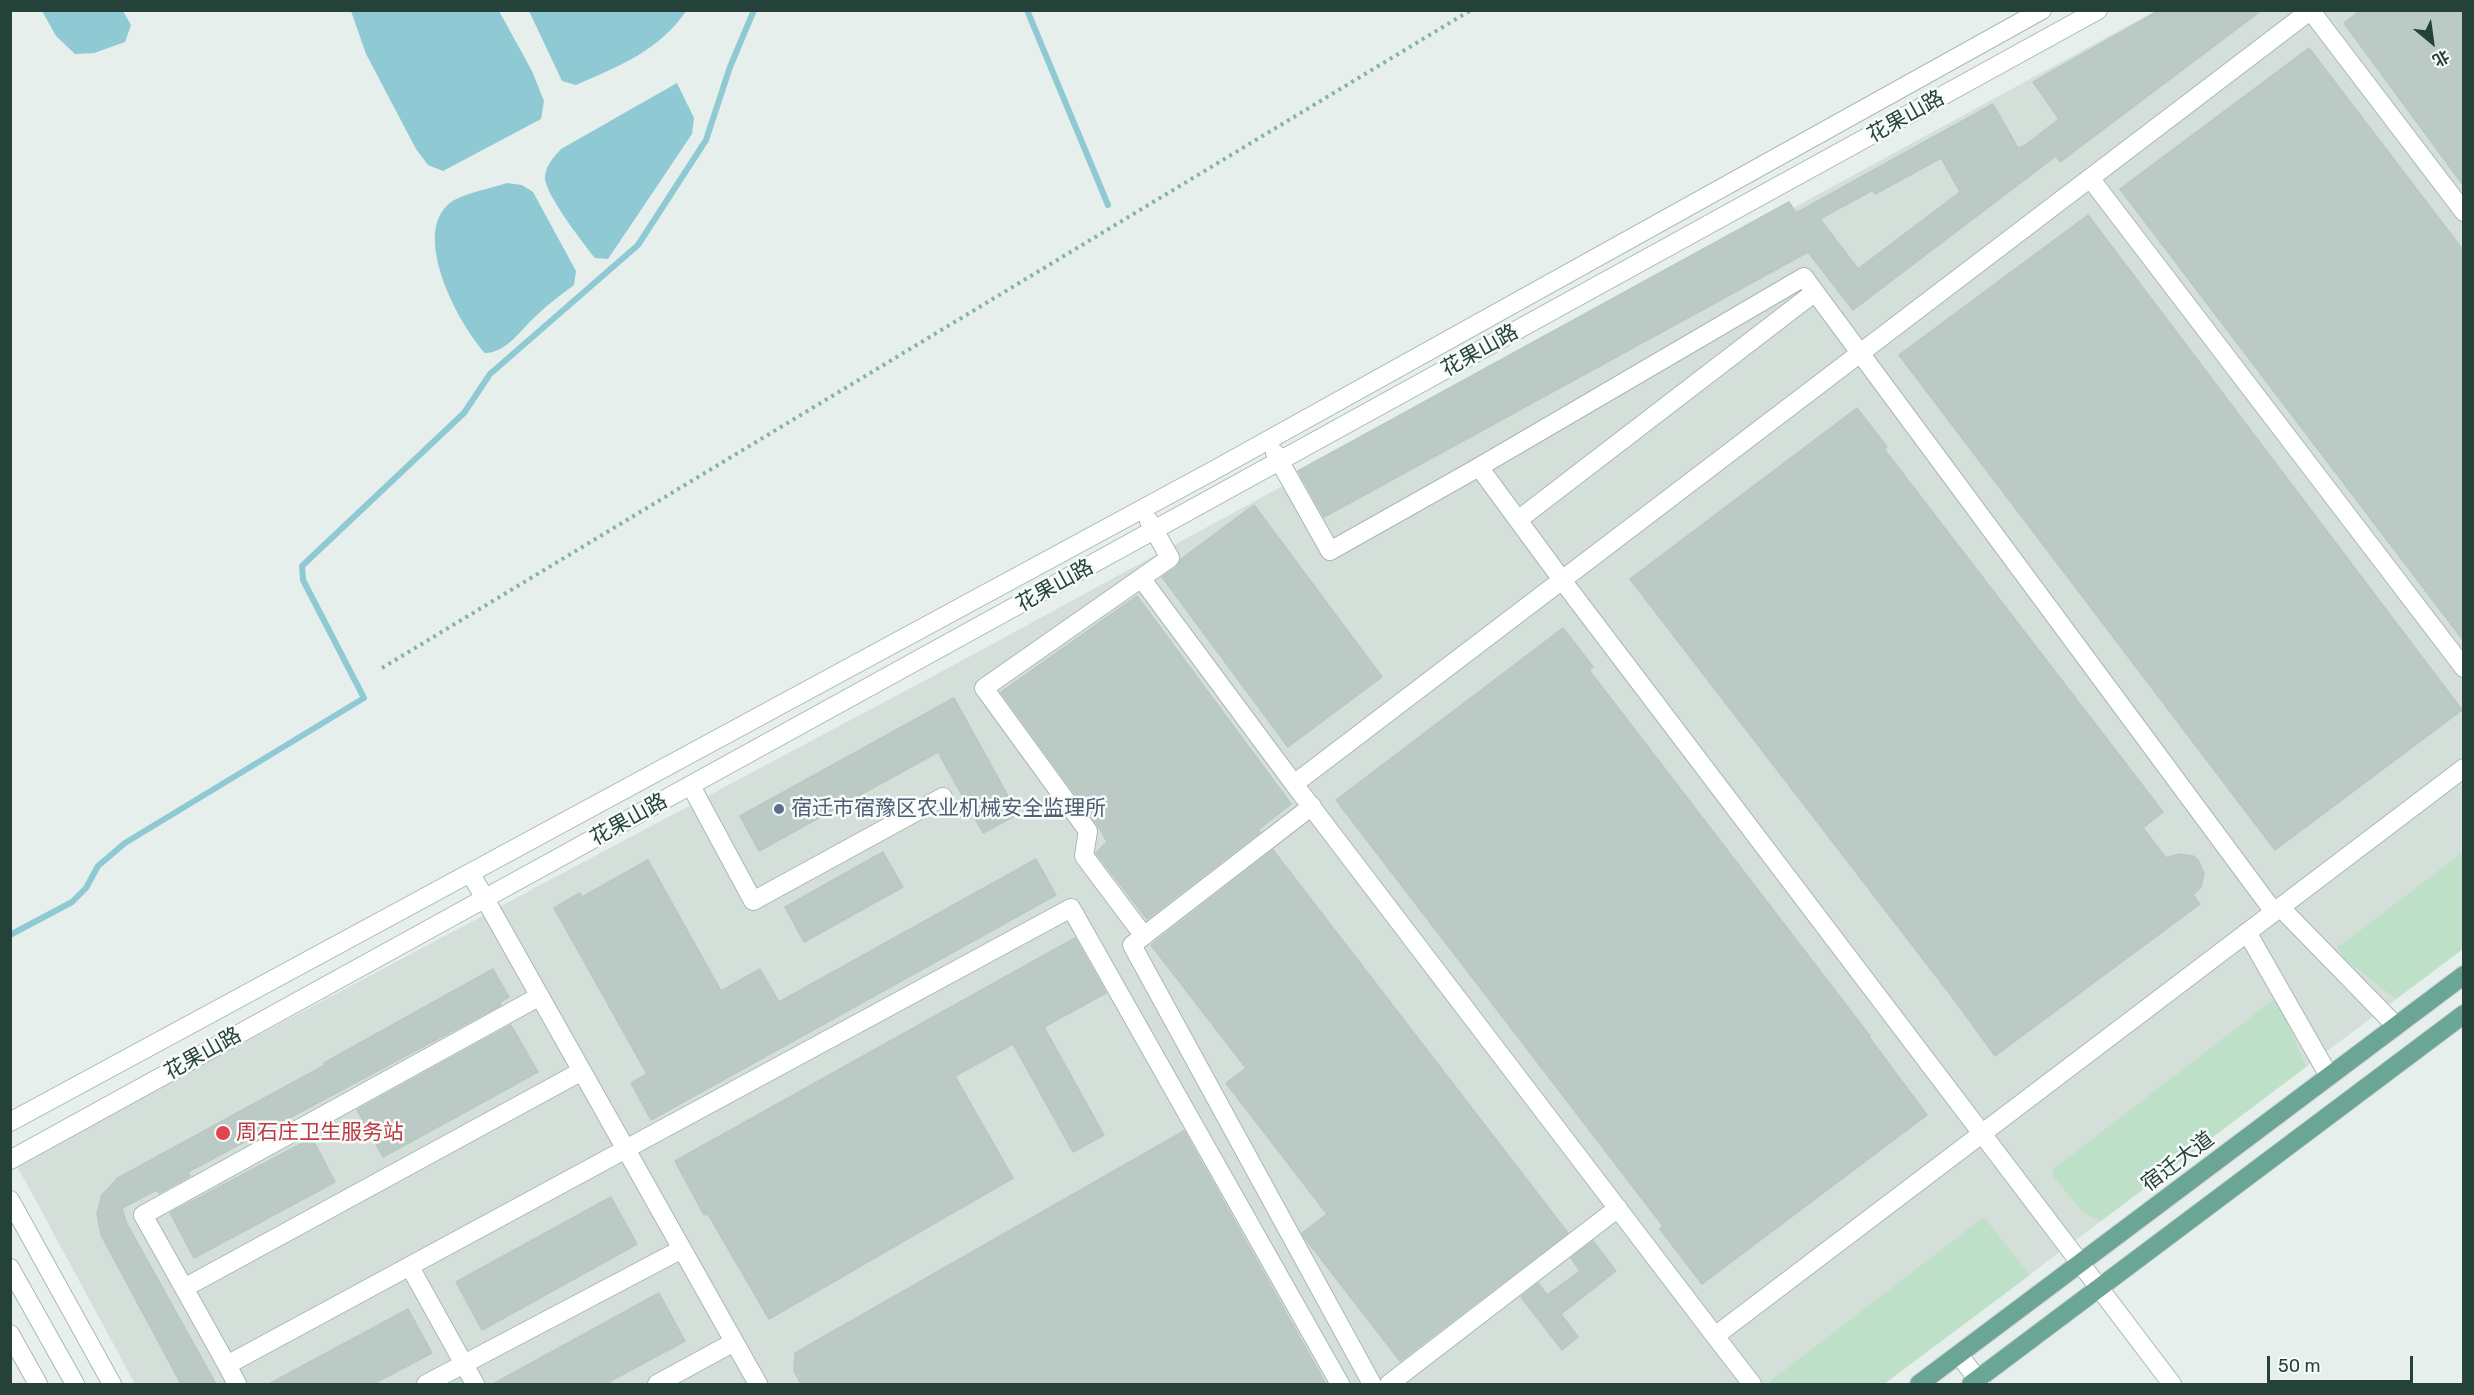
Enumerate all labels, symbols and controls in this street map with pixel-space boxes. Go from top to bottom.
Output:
north arrow [2402,12,2462,72]
text: 北 [2429,46,2453,70]
street label: 花果山路 [1863,86,1949,148]
street label: 花果山路 [1437,320,1523,382]
street label: 花果山路 [1012,555,1098,617]
street label: 花果山路 [586,789,672,851]
place label: 宿迁市宿豫区农业机械安全监理所 [791,796,1106,822]
marker: 宿迁市宿豫区农业机械安全监理所 [772,802,786,816]
street label: 花果山路 [160,1023,246,1085]
place label: 周石庄卫生服务站 [236,1120,404,1146]
marker: 周石庄卫生服务站 [214,1124,232,1142]
street label: 宿迁大道 [2137,1127,2219,1197]
scale bar [2270,1344,2416,1382]
text: 50 m [2278,1355,2321,1377]

